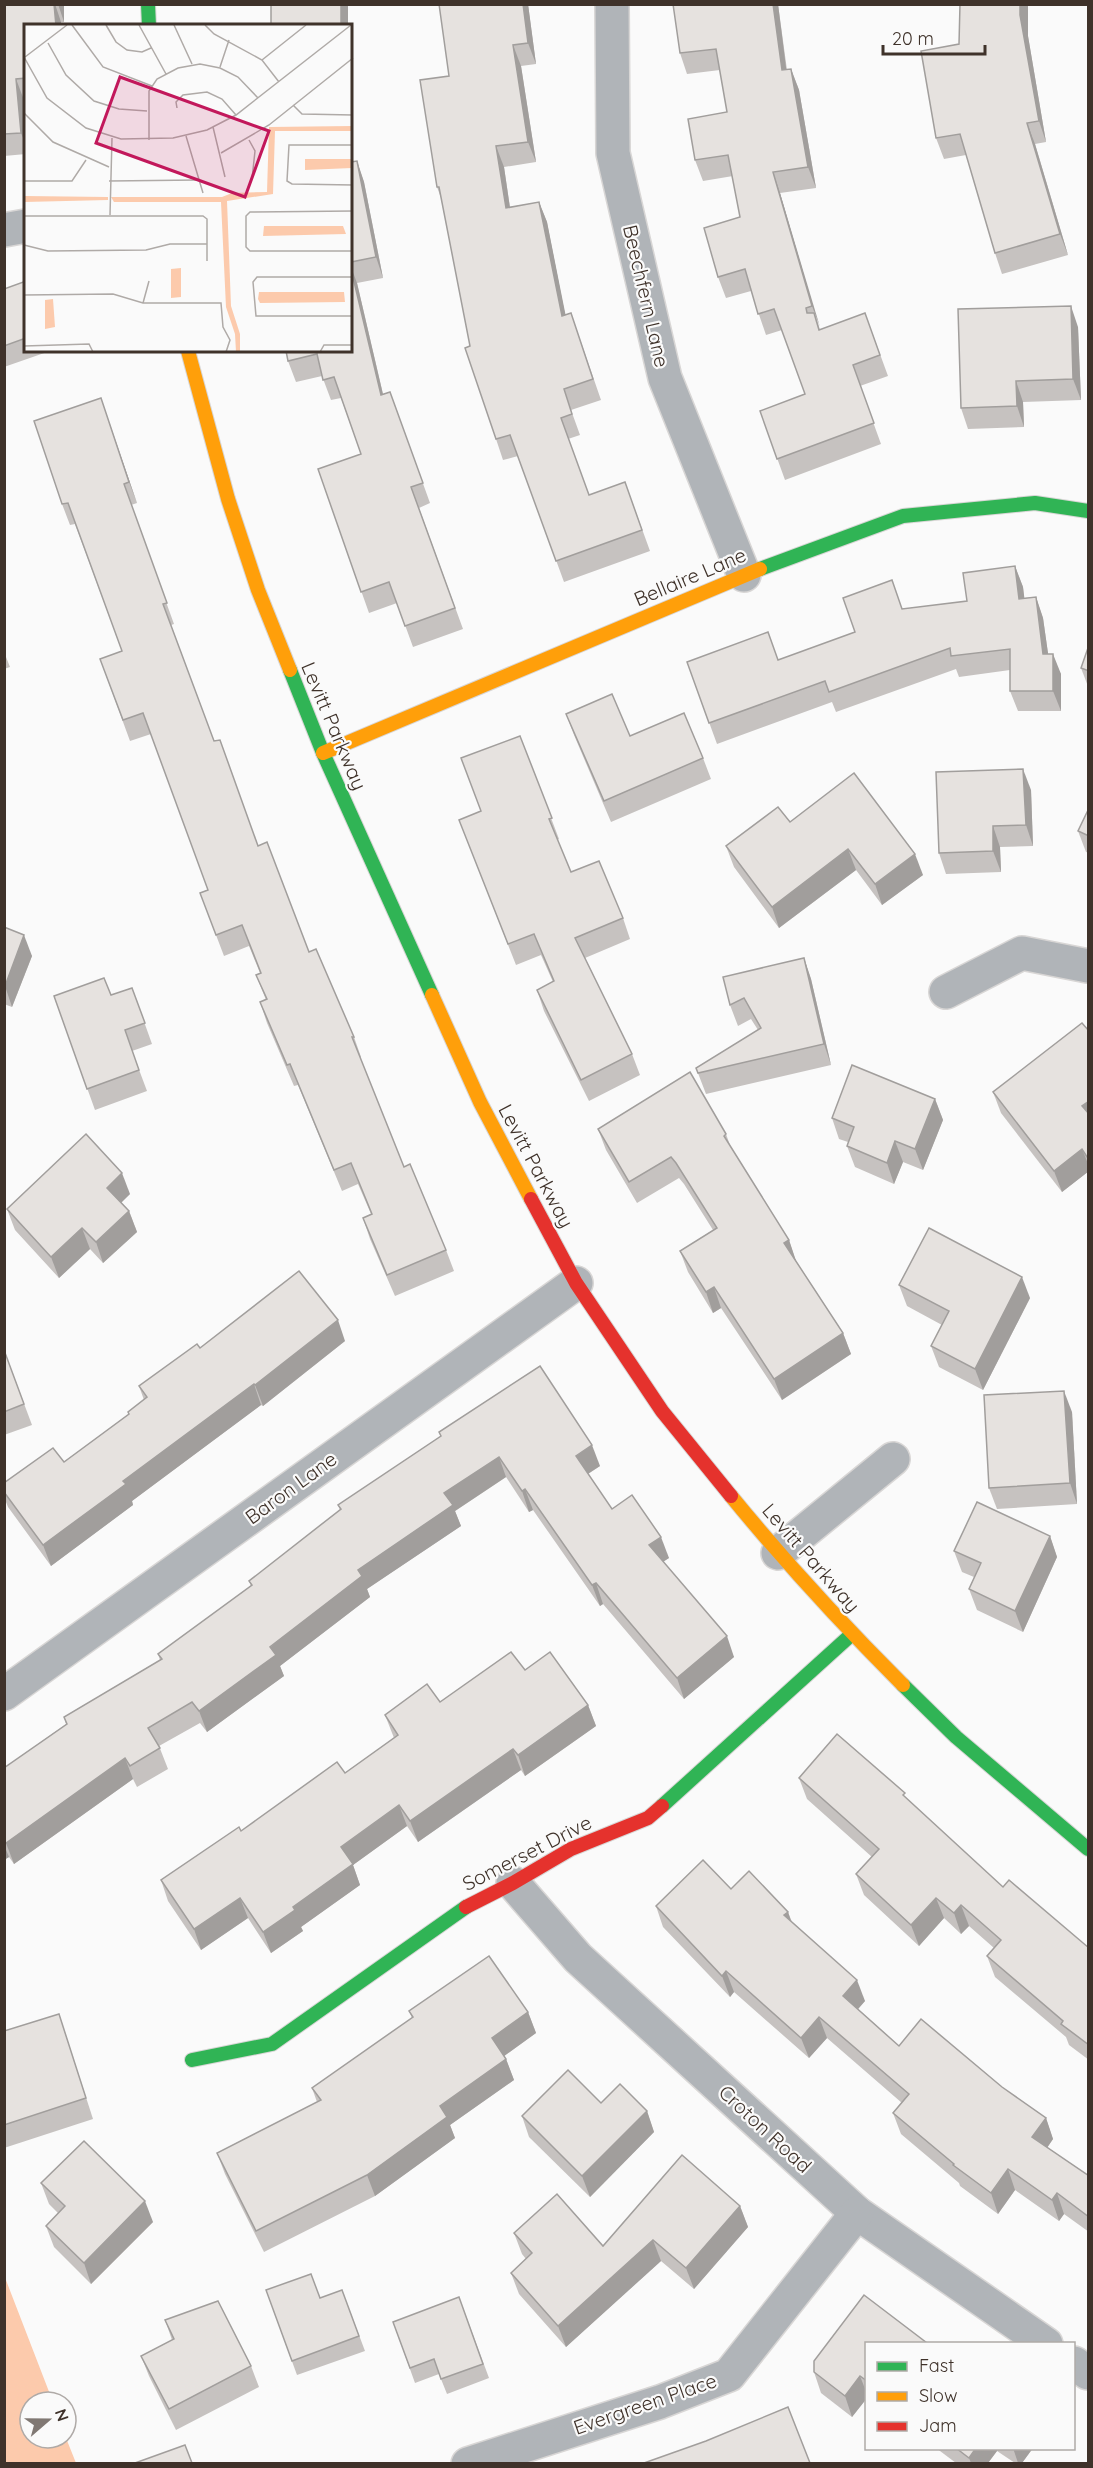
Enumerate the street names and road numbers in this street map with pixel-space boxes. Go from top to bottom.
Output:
street label: Beechfern Lane [618,222,675,370]
street label: Bellaire Lane [630,542,750,611]
street label: Levitt Parkway [296,658,373,794]
street label: Levitt Parkway [493,1100,580,1232]
street label: Baron Lane [240,1446,341,1529]
street label: Levitt Parkway [757,1498,866,1617]
street label: Somerset Drive [458,1809,596,1896]
street label: Croton Road [714,2079,817,2178]
street label: Evergreen Place [570,2367,720,2440]

